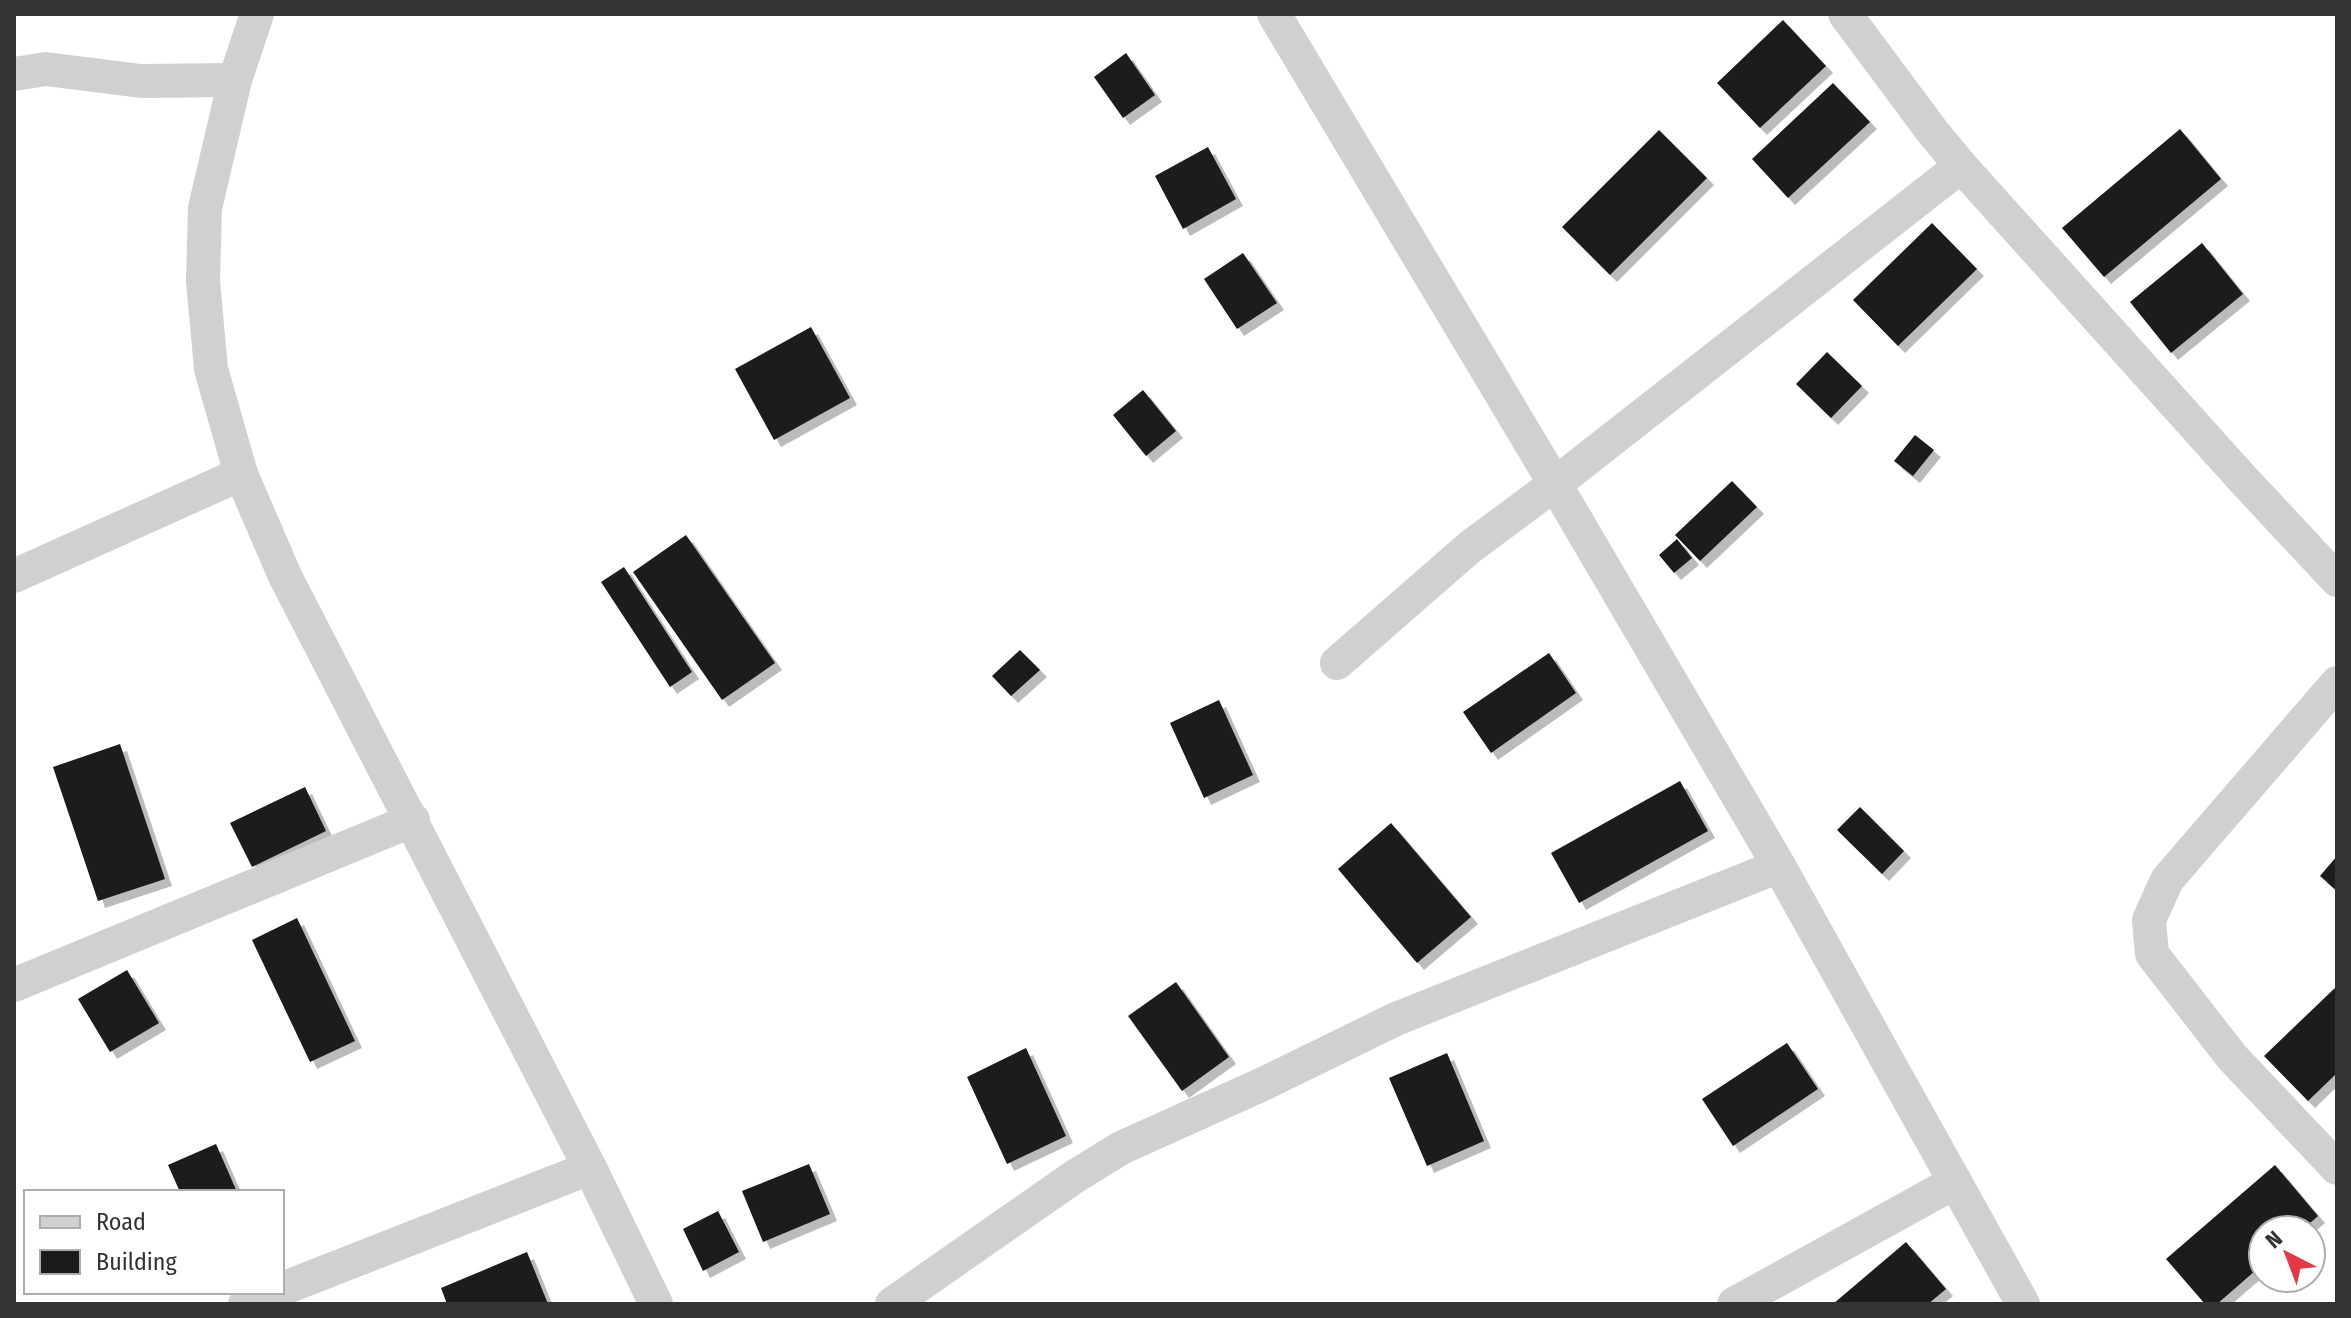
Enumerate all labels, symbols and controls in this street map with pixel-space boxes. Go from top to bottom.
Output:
legend [24,1190,284,1294]
text: Road [96,1208,146,1236]
north arrow [2247,1214,2327,1294]
text: N [2260,1225,2288,1254]
text: Building [96,1248,178,1276]

